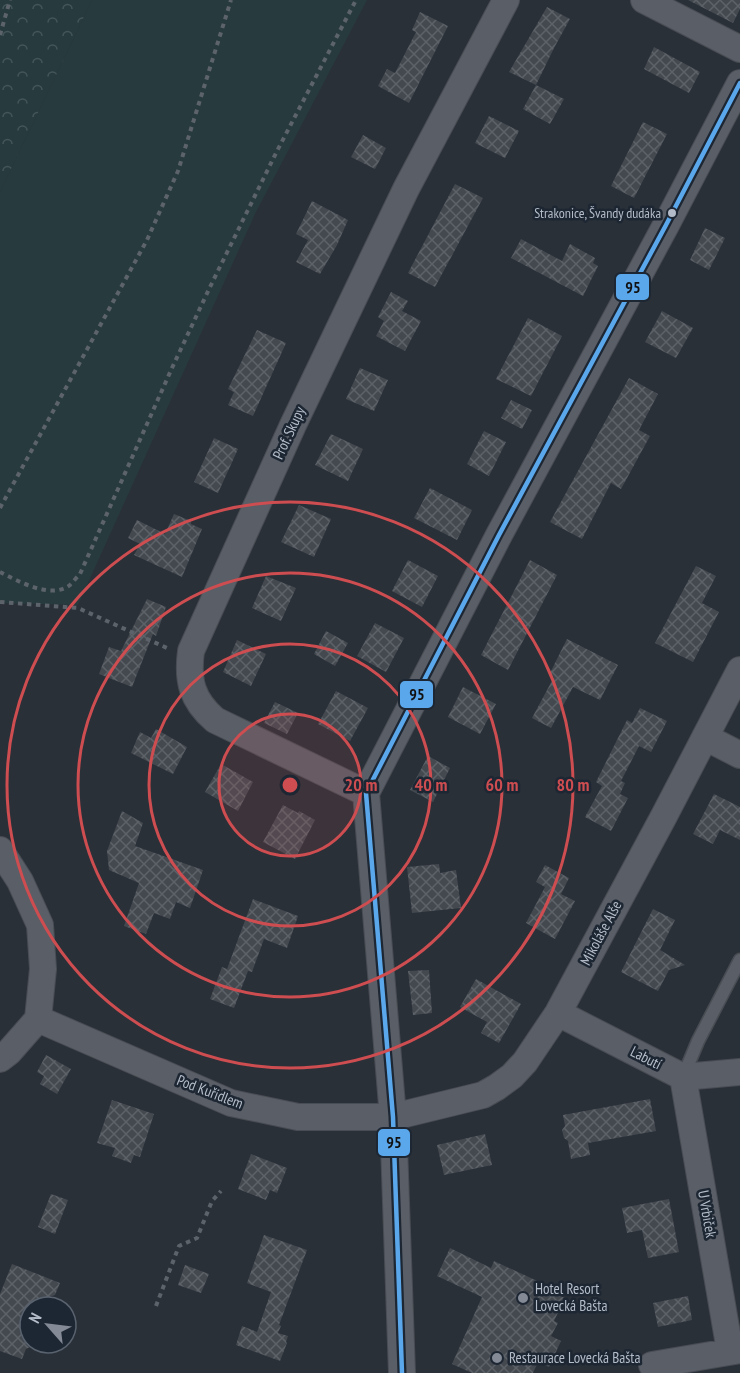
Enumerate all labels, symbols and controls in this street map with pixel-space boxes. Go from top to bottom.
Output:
place label: Strakonice, Švandy dudáka [534,204,661,222]
marker: Strakonice, Švandy dudáka [666,207,678,219]
line badge: 95 [615,273,650,301]
text: 95 [625,277,641,297]
street label: Prof. Skupy [268,403,309,462]
line badge: 95 [399,680,434,709]
text: 95 [409,684,425,704]
text: 20 m [345,773,377,796]
text: 40 m [415,773,447,796]
text: 60 m [486,773,518,796]
text: 80 m [557,773,589,796]
centre of rings [280,775,300,795]
street label: Mikoláše Alše [576,897,625,968]
street label: Labutí [627,1042,666,1074]
street label: Pod Kuřidlem [174,1070,246,1113]
line badge: 95 [377,1128,411,1157]
text: 95 [386,1132,402,1152]
street label: U Vrbiček [694,1189,721,1239]
place label: Hotel Resort Lovecká Bašta [535,1279,607,1315]
marker: Hotel Resort Lovecká Bašta [516,1291,530,1305]
north arrow [18,1295,78,1355]
text: N [24,1309,46,1326]
place label: Restaurace Lovecká Bašta [509,1348,640,1367]
marker: Restaurace Lovecká Bašta [490,1351,504,1365]

